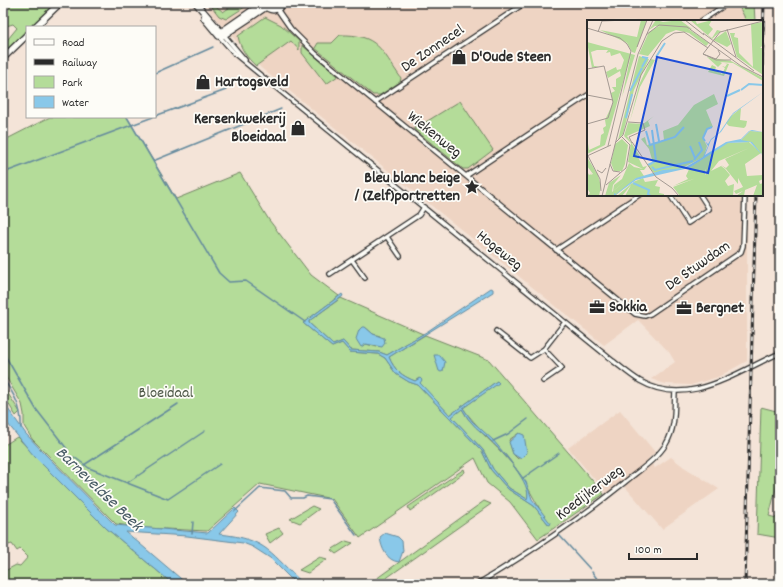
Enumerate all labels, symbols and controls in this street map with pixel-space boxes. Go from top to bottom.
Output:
street label: De Zonnecel [397,19,470,79]
inset map [587,20,763,196]
legend [26,26,156,118]
text: Road [62,35,84,52]
place label: D'Oude Steen [471,46,551,69]
shop icon: D'Oude Steen [450,48,468,66]
text: Railway [62,55,98,72]
place label: Hartogsveld [215,71,288,94]
shop icon: Hartogsveld [194,73,212,91]
text: Park [62,75,83,92]
text: Water [62,95,89,112]
street label: Wiekenweg [402,106,466,164]
place label: Kersenkwekerij Bloeidaal [194,108,286,149]
shop icon: Kersenkwekerij Bloeidaal [289,119,307,137]
place label: Bleu blanc beige / (Zelf)portretten [354,167,460,208]
place icon: Bleu blanc beige / (Zelf)portretten [463,178,481,196]
street label: Hogeweg [471,225,527,277]
street label: De Stuwdam [661,235,735,297]
place label: Sokkia [609,296,648,319]
place label: Bergnet [696,297,744,320]
office icon: Sokkia [588,298,606,316]
office icon: Bergnet [675,299,693,317]
park label: Bloeidaal [139,382,194,405]
water label: Barneveldse Beek [49,442,148,539]
street label: Koedijkerweg [551,460,629,526]
scale bar [629,535,697,561]
text: 100 m [635,542,662,559]

